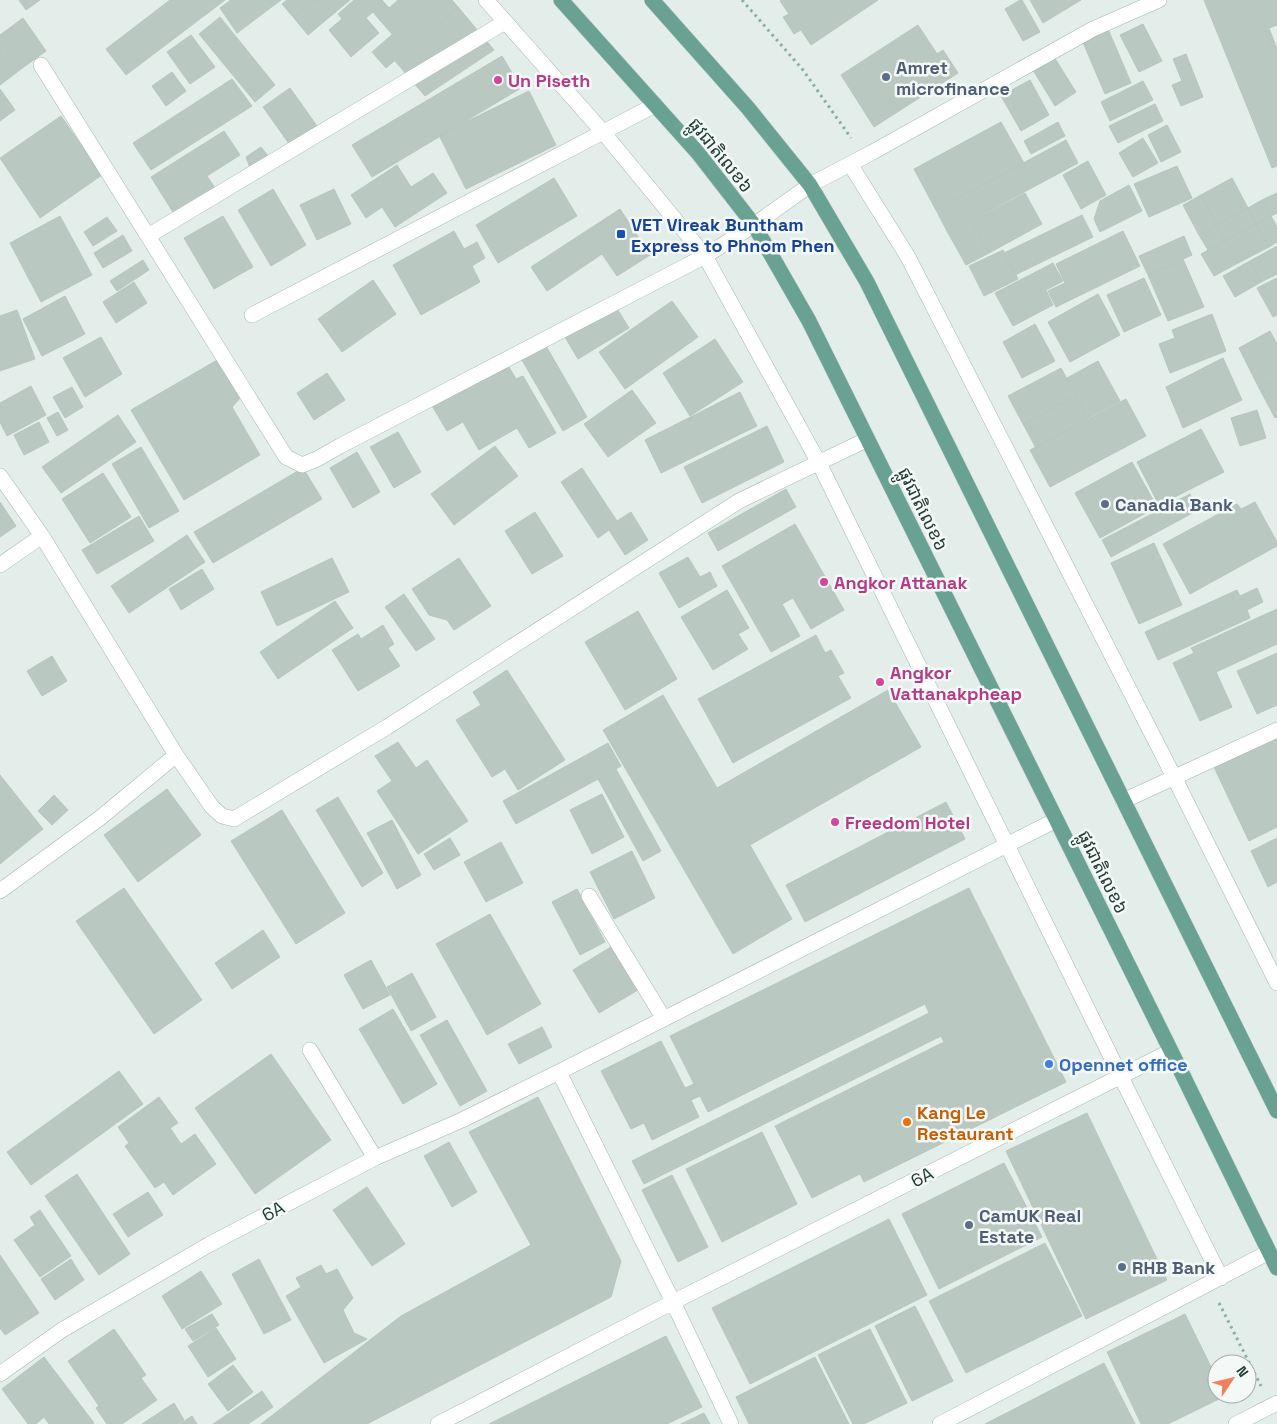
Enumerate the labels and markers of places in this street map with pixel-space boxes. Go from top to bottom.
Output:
place label: Amret microfinance [896,56,1010,100]
place label: Un Piseth [508,69,590,92]
marker: Amret microfinance [880,71,892,83]
marker: Un Piseth [492,74,504,86]
place label: VET Vireak Buntham Express to Phnom Phen [631,213,835,257]
marker: VET Vireak Buntham Express to Phnom Phen [615,228,627,240]
place label: Canadia Bank [1115,493,1233,516]
marker: Canadia Bank [1099,498,1111,510]
place label: Angkor Attanak [834,571,968,594]
marker: Angkor Attanak [818,576,830,588]
place label: Angkor Vattanakpheap [890,661,1022,705]
marker: Angkor Vattanakpheap [874,676,886,688]
place label: Freedom Hotel [845,811,970,834]
marker: Freedom Hotel [829,816,841,828]
place label: Opennet office [1059,1053,1188,1076]
marker: Opennet office [1043,1058,1055,1070]
place label: Kang Le Restaurant [917,1101,1014,1145]
marker: Kang Le Restaurant [901,1116,913,1128]
place label: CamUK Real Estate [979,1204,1081,1248]
marker: CamUK Real Estate [963,1219,975,1231]
place label: RHB Bank [1132,1256,1215,1279]
marker: RHB Bank [1116,1261,1128,1273]

